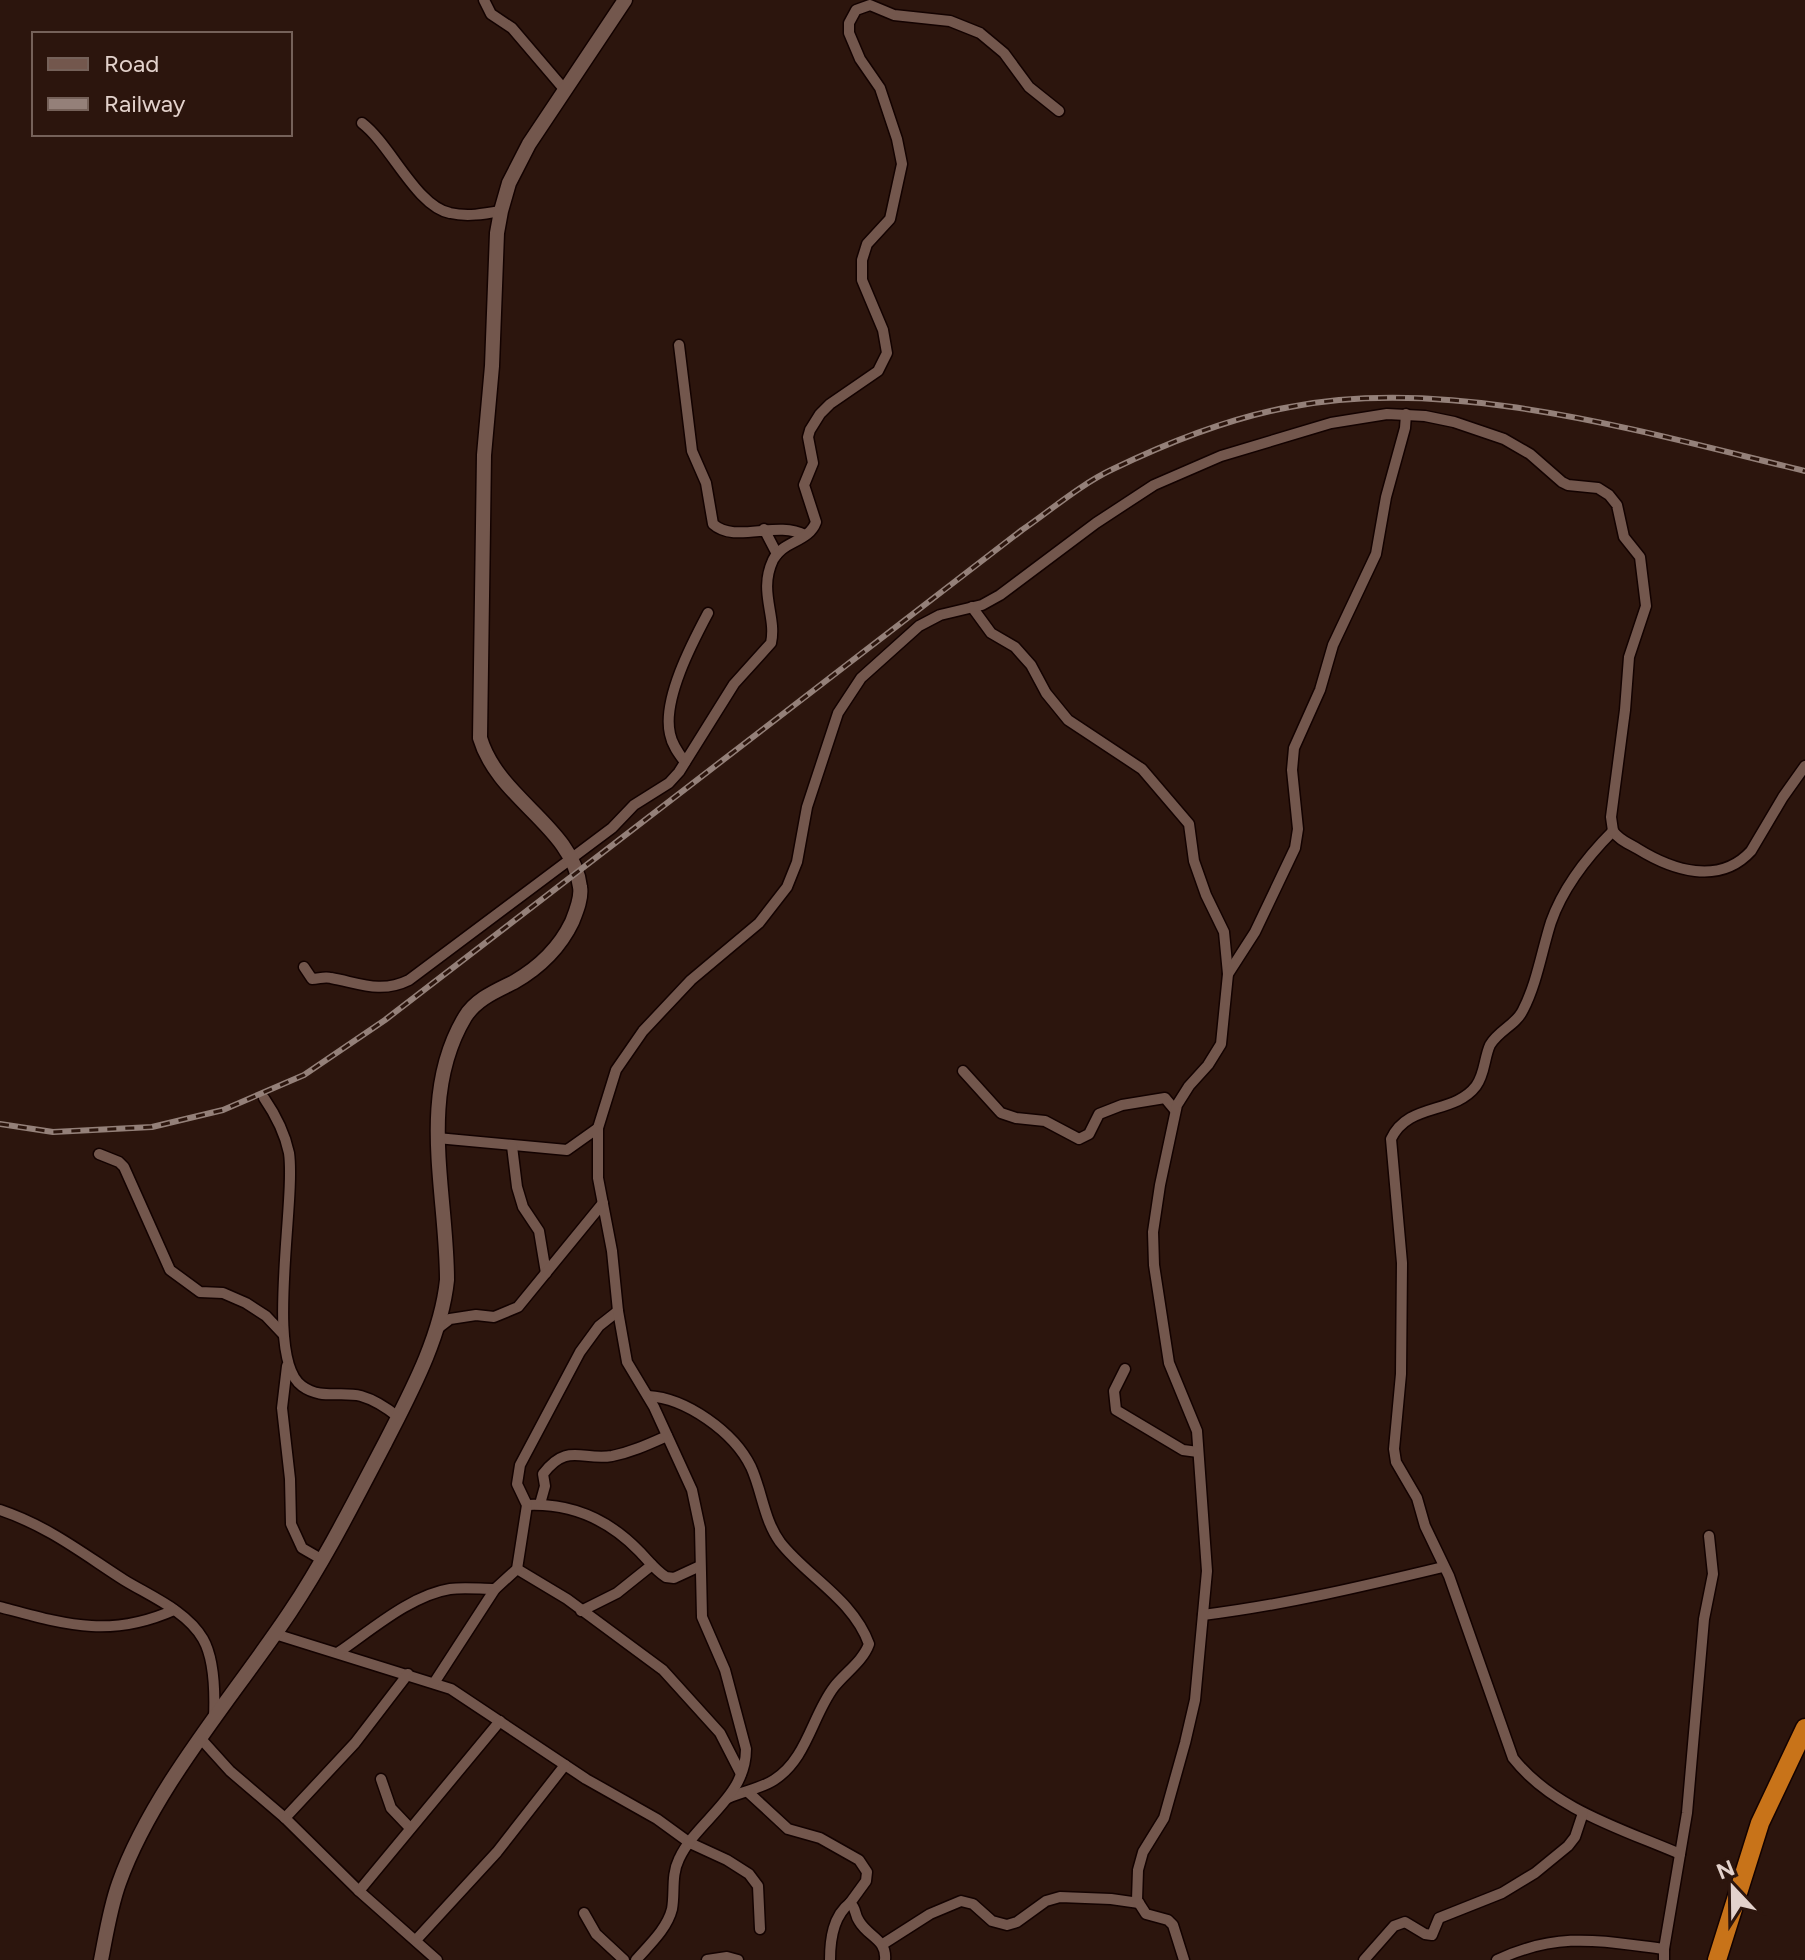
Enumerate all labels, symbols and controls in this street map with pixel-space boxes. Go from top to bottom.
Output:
legend [32,32,292,136]
text: Road [104,49,159,78]
text: Railway [104,89,186,118]
north arrow [1693,1848,1773,1928]
text: N [1713,1854,1739,1886]

